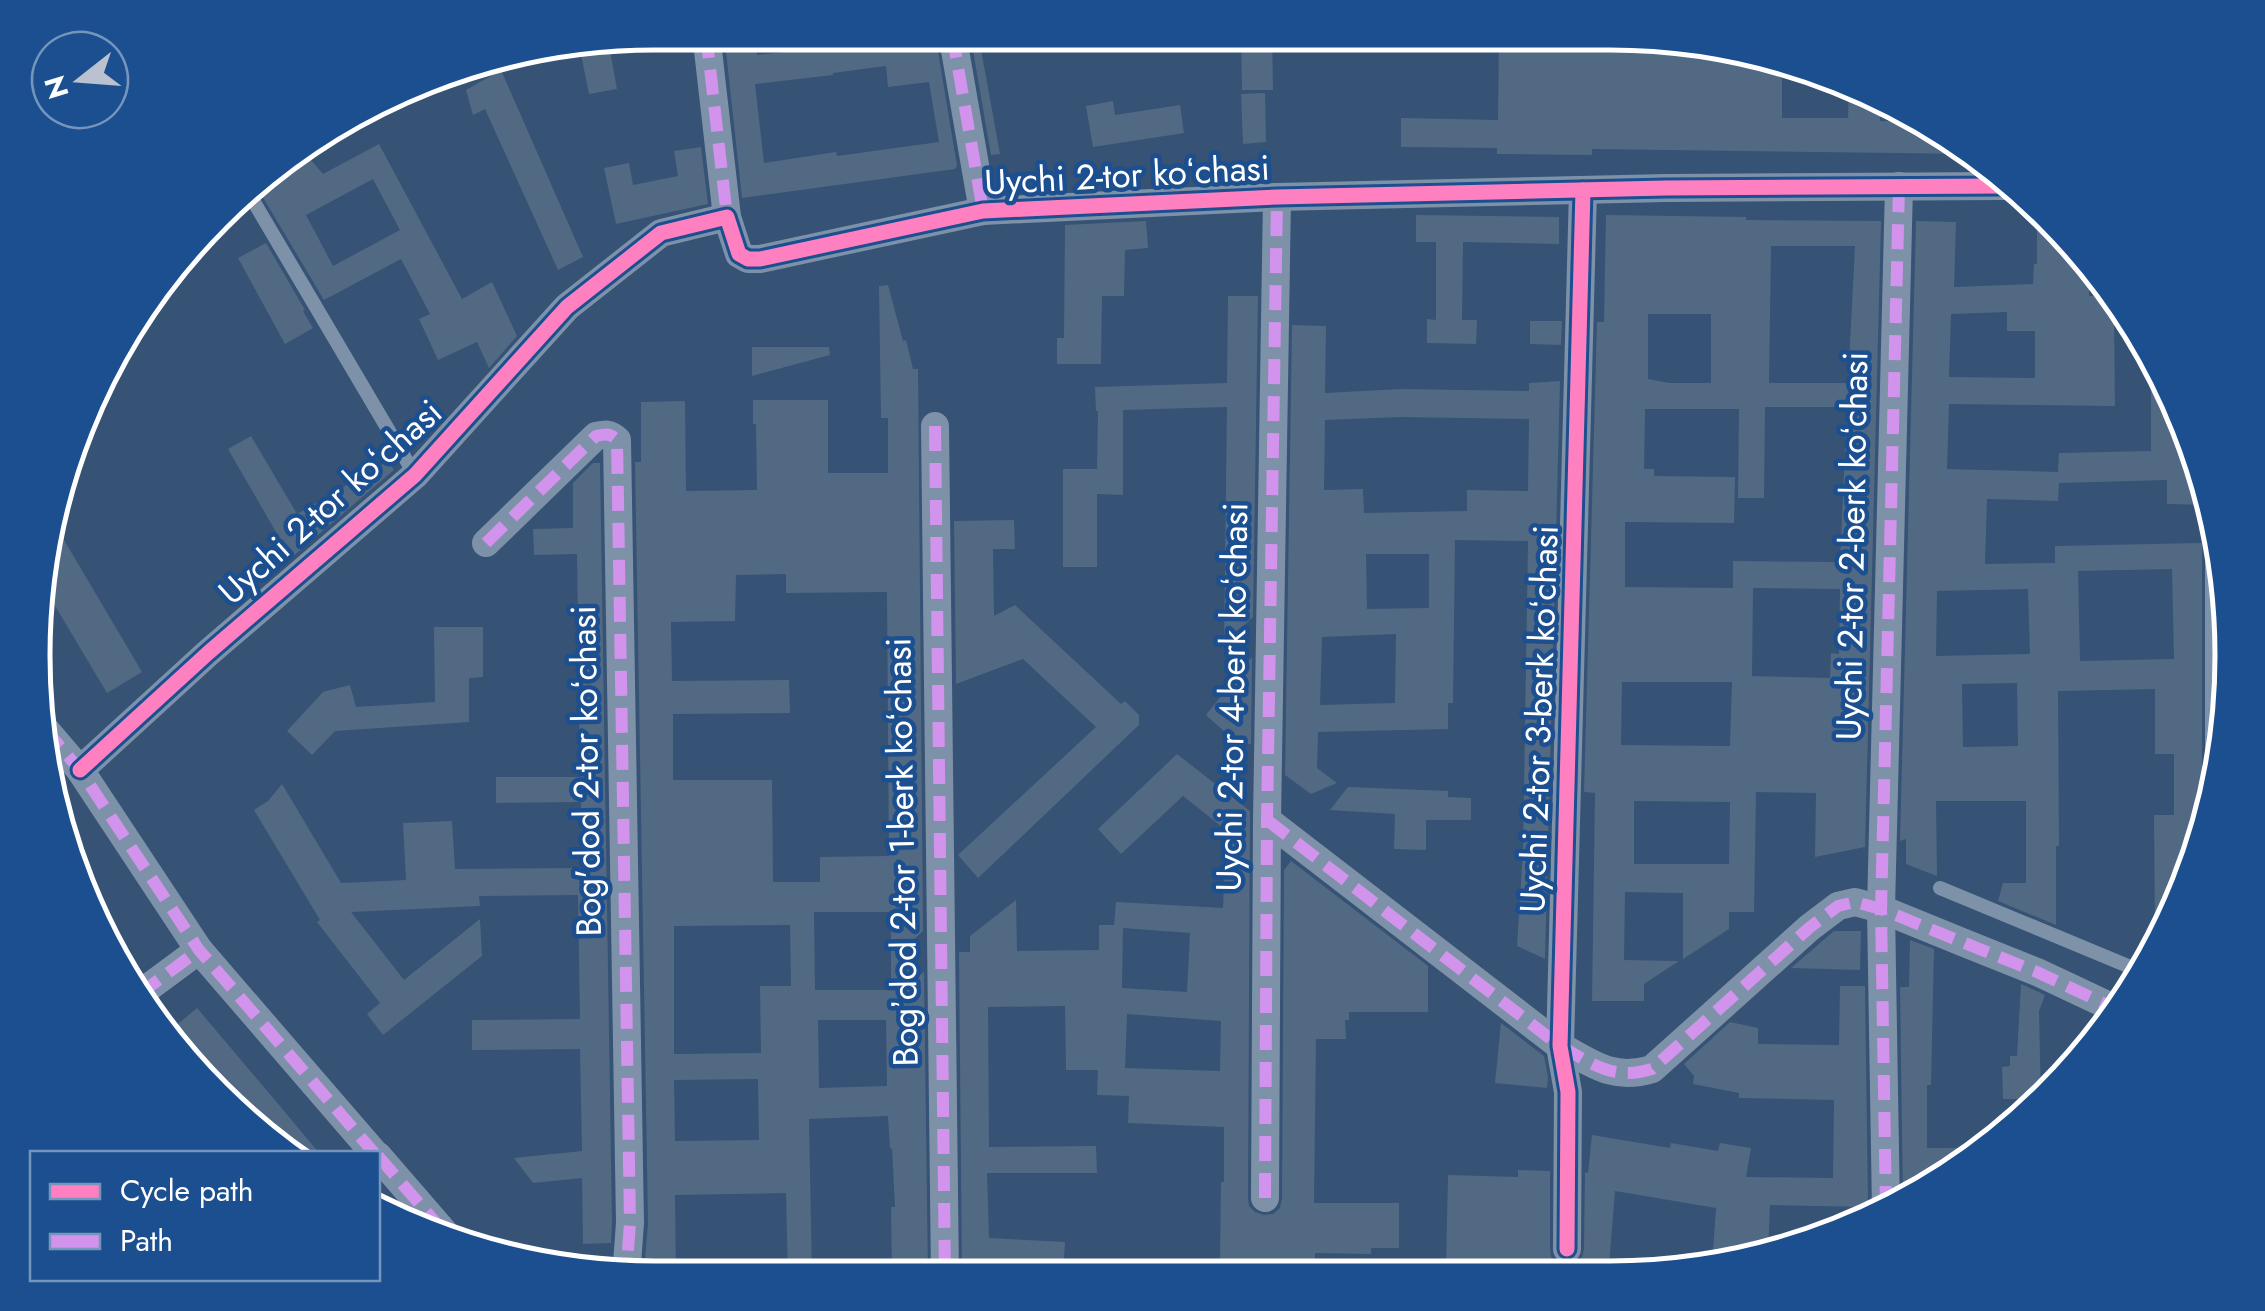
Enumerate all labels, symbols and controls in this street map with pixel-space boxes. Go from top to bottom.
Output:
north arrow [30,30,130,130]
text: N [34,71,79,104]
street label: Uychi 2-tor koʻchasi [983,143,1271,207]
street label: Uychi 2-tor 2-berk koʻchasi [1824,351,1880,741]
street label: Uychi 2-tor koʻchasi [207,388,453,616]
street label: Uychi 2-tor 4-berk koʻchasi [1204,502,1260,892]
street label: Uychi 2-tor 3-berk koʻchasi [1507,524,1571,914]
street label: Bog'dod 2-tor koʻchasi [558,605,614,937]
street label: Bogʼdod 2-tor 1-berk koʻchasi [873,637,931,1067]
legend [30,1151,380,1281]
text: Cycle path [120,1169,253,1212]
text: Path [120,1219,173,1262]

